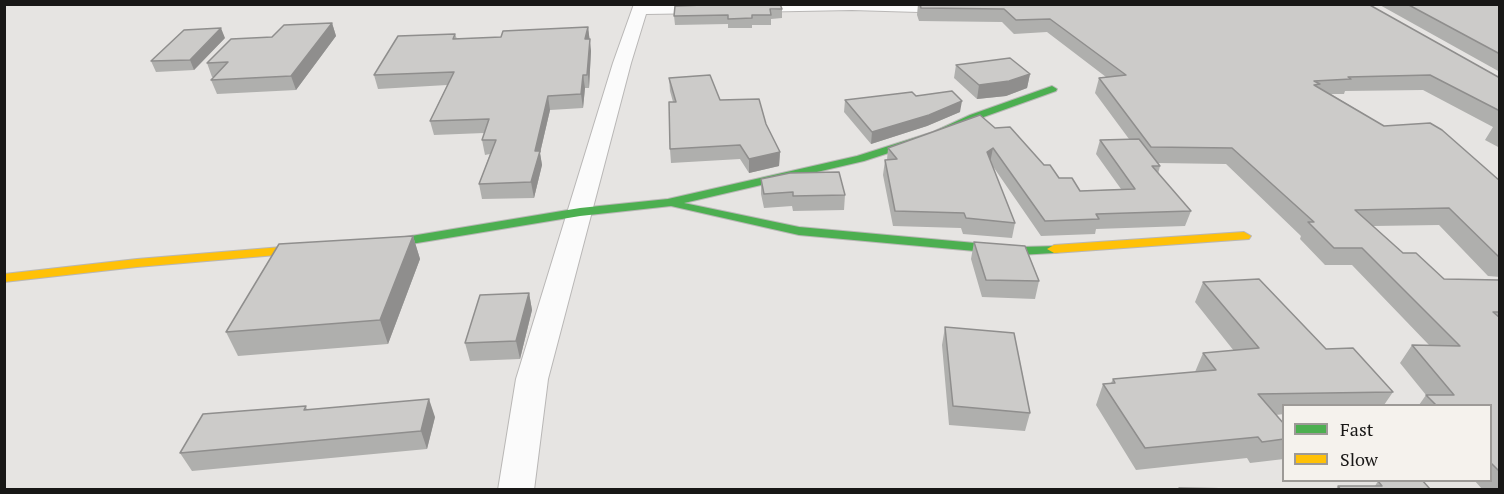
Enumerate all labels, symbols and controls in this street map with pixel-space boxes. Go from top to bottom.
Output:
legend [1282,404,1492,482]
text: Fast [1340,417,1373,441]
text: Slow [1340,447,1378,471]

